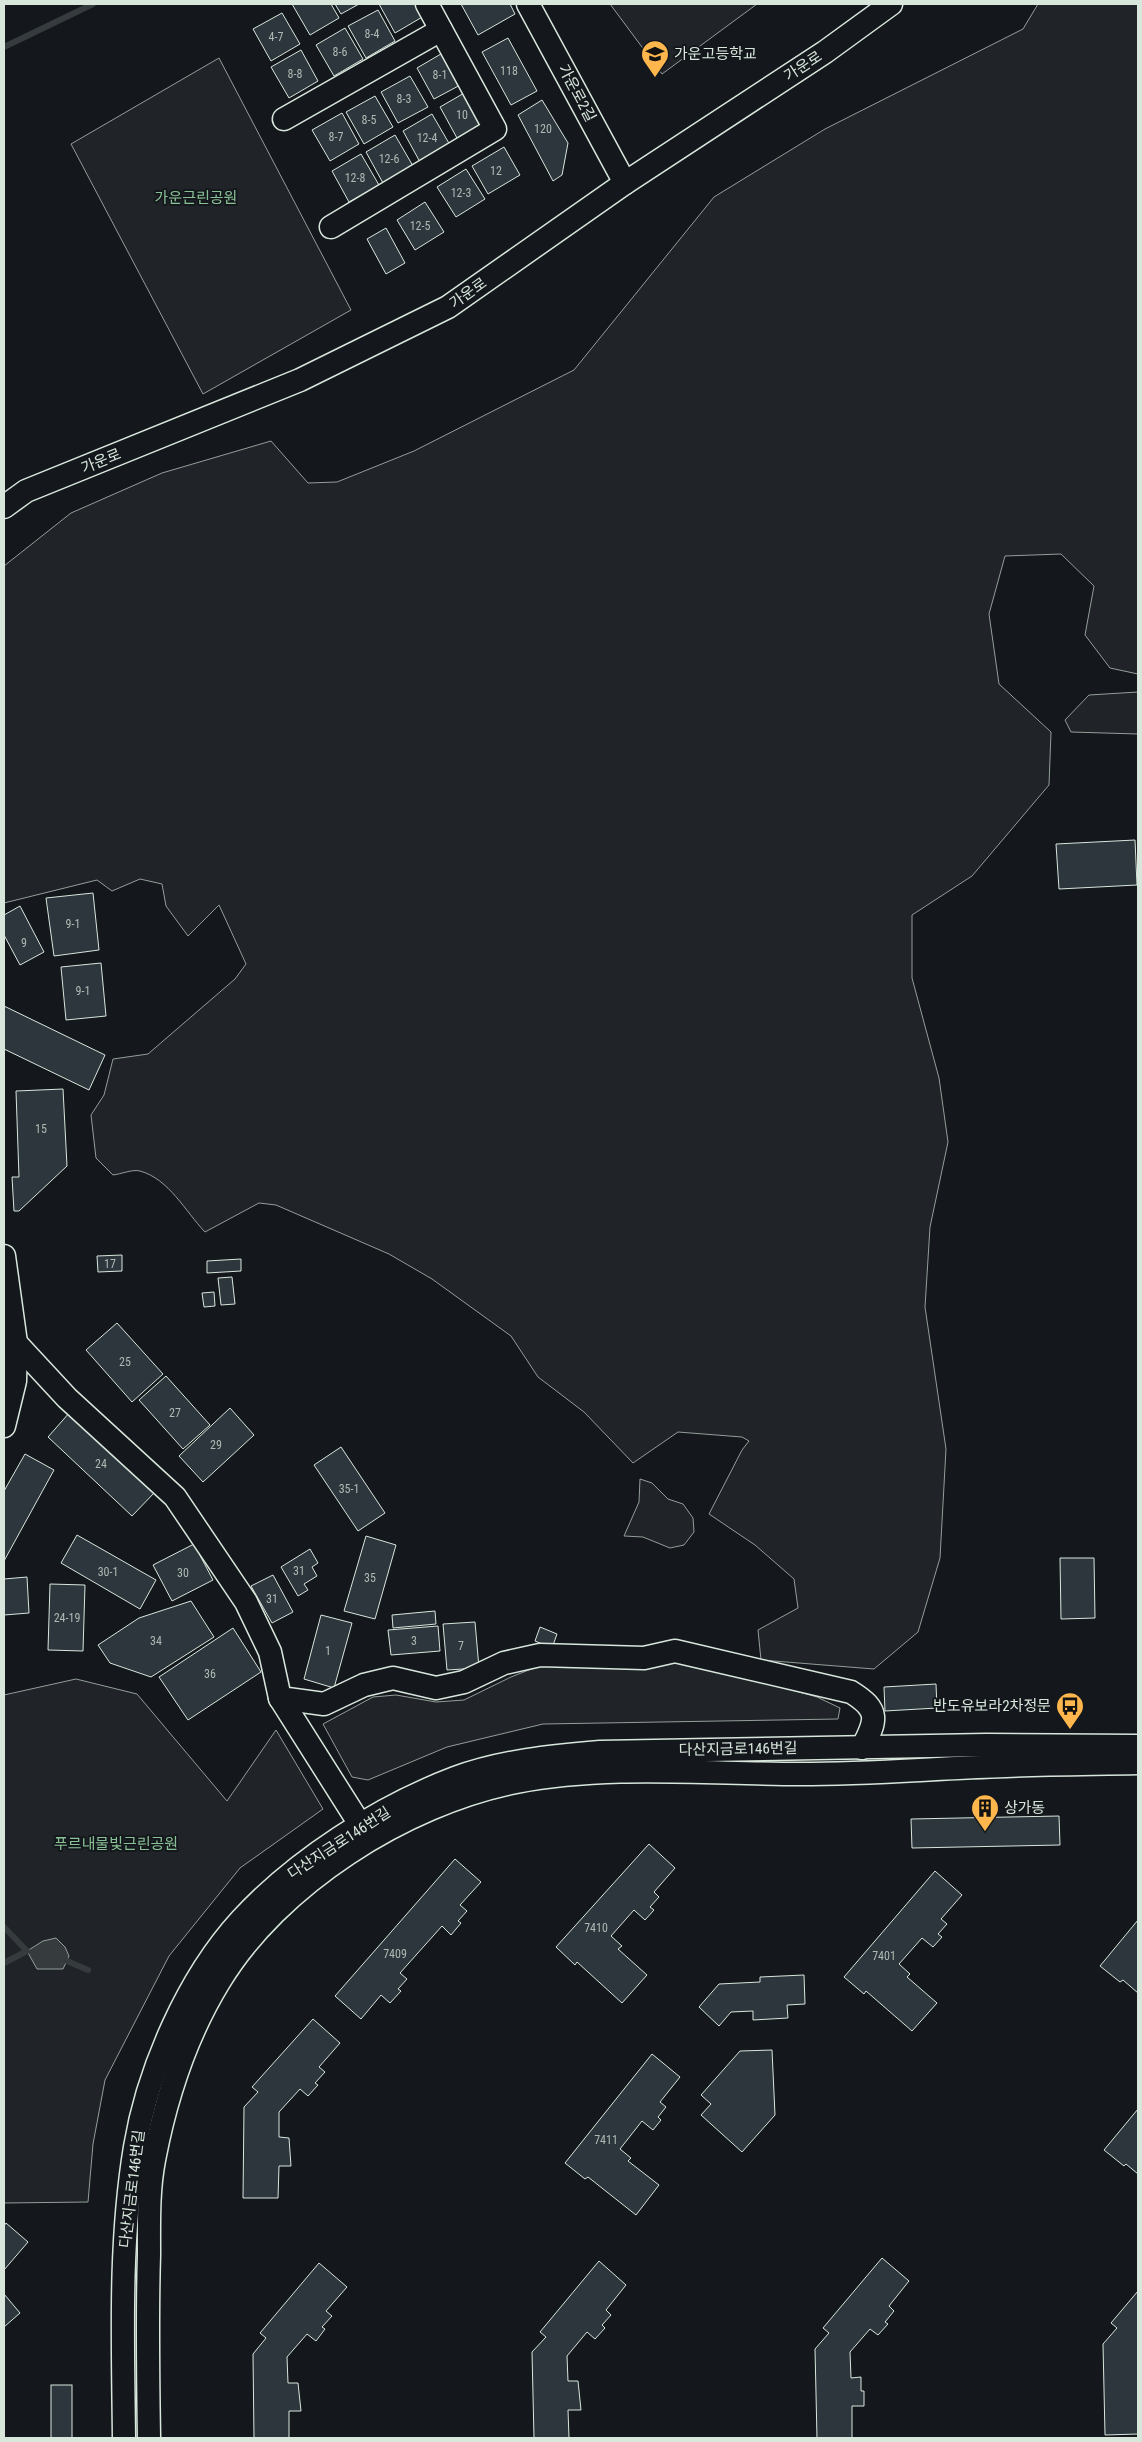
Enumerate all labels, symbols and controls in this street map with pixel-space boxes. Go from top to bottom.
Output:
house number: 8-4 [365,27,379,41]
house number: 4-7 [269,30,283,44]
school or university icon: 가운고등학교 [640,39,670,78]
house number: 8-6 [333,45,347,59]
place label: 가운고등학교 [674,45,757,63]
street label: 가운로 [781,47,825,85]
street label: 가운로2길 [554,61,600,125]
house number: 118 [500,64,518,78]
house number: 8-8 [288,67,302,81]
house number: 8-1 [433,68,447,82]
house number: 8-3 [397,92,411,106]
house number: 10 [456,108,468,122]
house number: 8-5 [362,113,376,127]
house number: 120 [534,122,552,136]
house number: 8-7 [329,130,343,144]
house number: 12-4 [417,131,437,145]
house number: 12-6 [379,152,399,166]
house number: 12 [490,164,502,178]
house number: 12-8 [345,171,365,185]
house number: 12-3 [451,186,471,200]
park label: 가운근린공원 [155,189,237,207]
house number: 12-5 [410,219,430,233]
street label: 가운로 [446,274,490,312]
street label: 가운로 [78,445,124,477]
house number: 9-1 [66,917,80,931]
house number: 9 [21,936,27,950]
house number: 9-1 [76,984,90,998]
house number: 15 [35,1122,47,1136]
house number: 17 [104,1257,116,1271]
house number: 25 [119,1355,131,1369]
house number: 27 [169,1406,181,1420]
house number: 29 [210,1438,222,1452]
house number: 24 [95,1457,107,1471]
house number: 35-1 [339,1482,359,1496]
house number: 31 [293,1564,305,1578]
house number: 30-1 [98,1565,118,1579]
house number: 30 [177,1566,189,1580]
house number: 35 [364,1571,376,1585]
house number: 31 [266,1592,278,1606]
house number: 24-19 [54,1611,80,1625]
house number: 34 [150,1634,162,1648]
house number: 3 [411,1634,417,1648]
house number: 7 [458,1639,464,1653]
house number: 1 [325,1644,331,1658]
house number: 36 [204,1667,216,1681]
bus stop icon: 반도유보라2차정문 [1055,1691,1085,1730]
place label: 반도유보라2차정문 [933,1697,1051,1715]
street label: 다산지금로146번길 [678,1739,798,1759]
building icon: 상가동 [970,1793,1000,1832]
place label: 상가동 [1004,1799,1045,1817]
street label: 다산지금로146번길 [284,1803,394,1883]
park label: 푸르내물빛근린공원 [54,1835,178,1853]
house number: 7410 [584,1921,608,1935]
house number: 7409 [383,1947,407,1961]
house number: 7401 [872,1949,896,1963]
street label: 다산지금로146번길 [116,2129,148,2249]
house number: 7411 [594,2133,618,2147]

